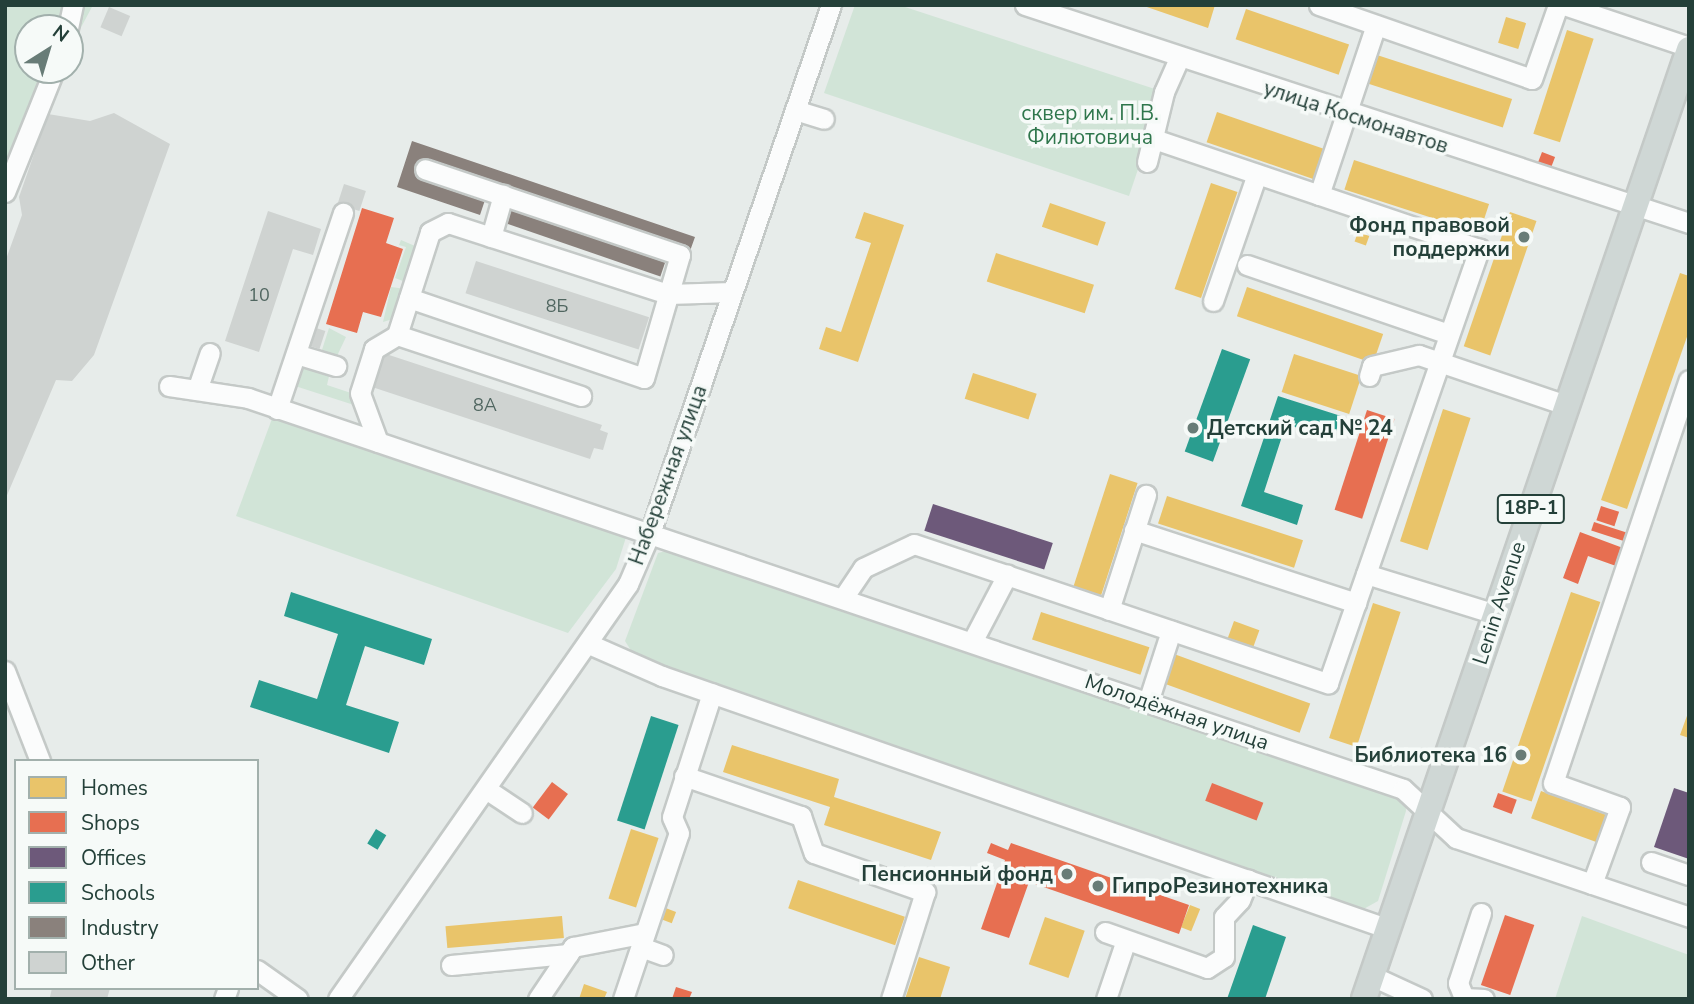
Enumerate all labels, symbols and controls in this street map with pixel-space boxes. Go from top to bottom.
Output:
north arrow [14,14,84,84]
text: N [47,19,74,48]
street label: улица Космонавтов [1260,75,1452,159]
park label: сквер им. П.В. Филютовича [1021,100,1159,150]
place label: Фонд правовой поддержки [1349,212,1510,262]
marker: Фонд правовой поддержки [1516,229,1532,245]
house number: 10 [248,284,270,306]
house number: 8Б [546,295,568,317]
street label: Набережная улица [624,382,712,568]
house number: 8А [473,394,497,416]
place label: Детский сад № 24 [1207,415,1393,441]
marker: Детский сад № 24 [1185,420,1201,436]
road number: 18Р-1 [1496,494,1566,524]
street label: Lenin Avenue [1467,538,1531,668]
street label: Молодёжная улица [1082,669,1272,755]
place label: Библиотека 16 [1354,742,1507,768]
marker: Библиотека 16 [1513,747,1529,763]
legend [14,759,259,990]
text: Homes [81,774,148,802]
text: Shops [81,809,140,837]
text: Offices [81,844,146,872]
place label: Пенсионный фонд [861,861,1053,887]
marker: Пенсионный фонд [1059,866,1075,882]
place label: ГипроРезинотехника [1112,873,1328,899]
marker: ГипроРезинотехника [1090,878,1106,894]
text: Schools [81,879,155,907]
text: Industry [81,914,159,942]
text: Other [81,949,135,977]

